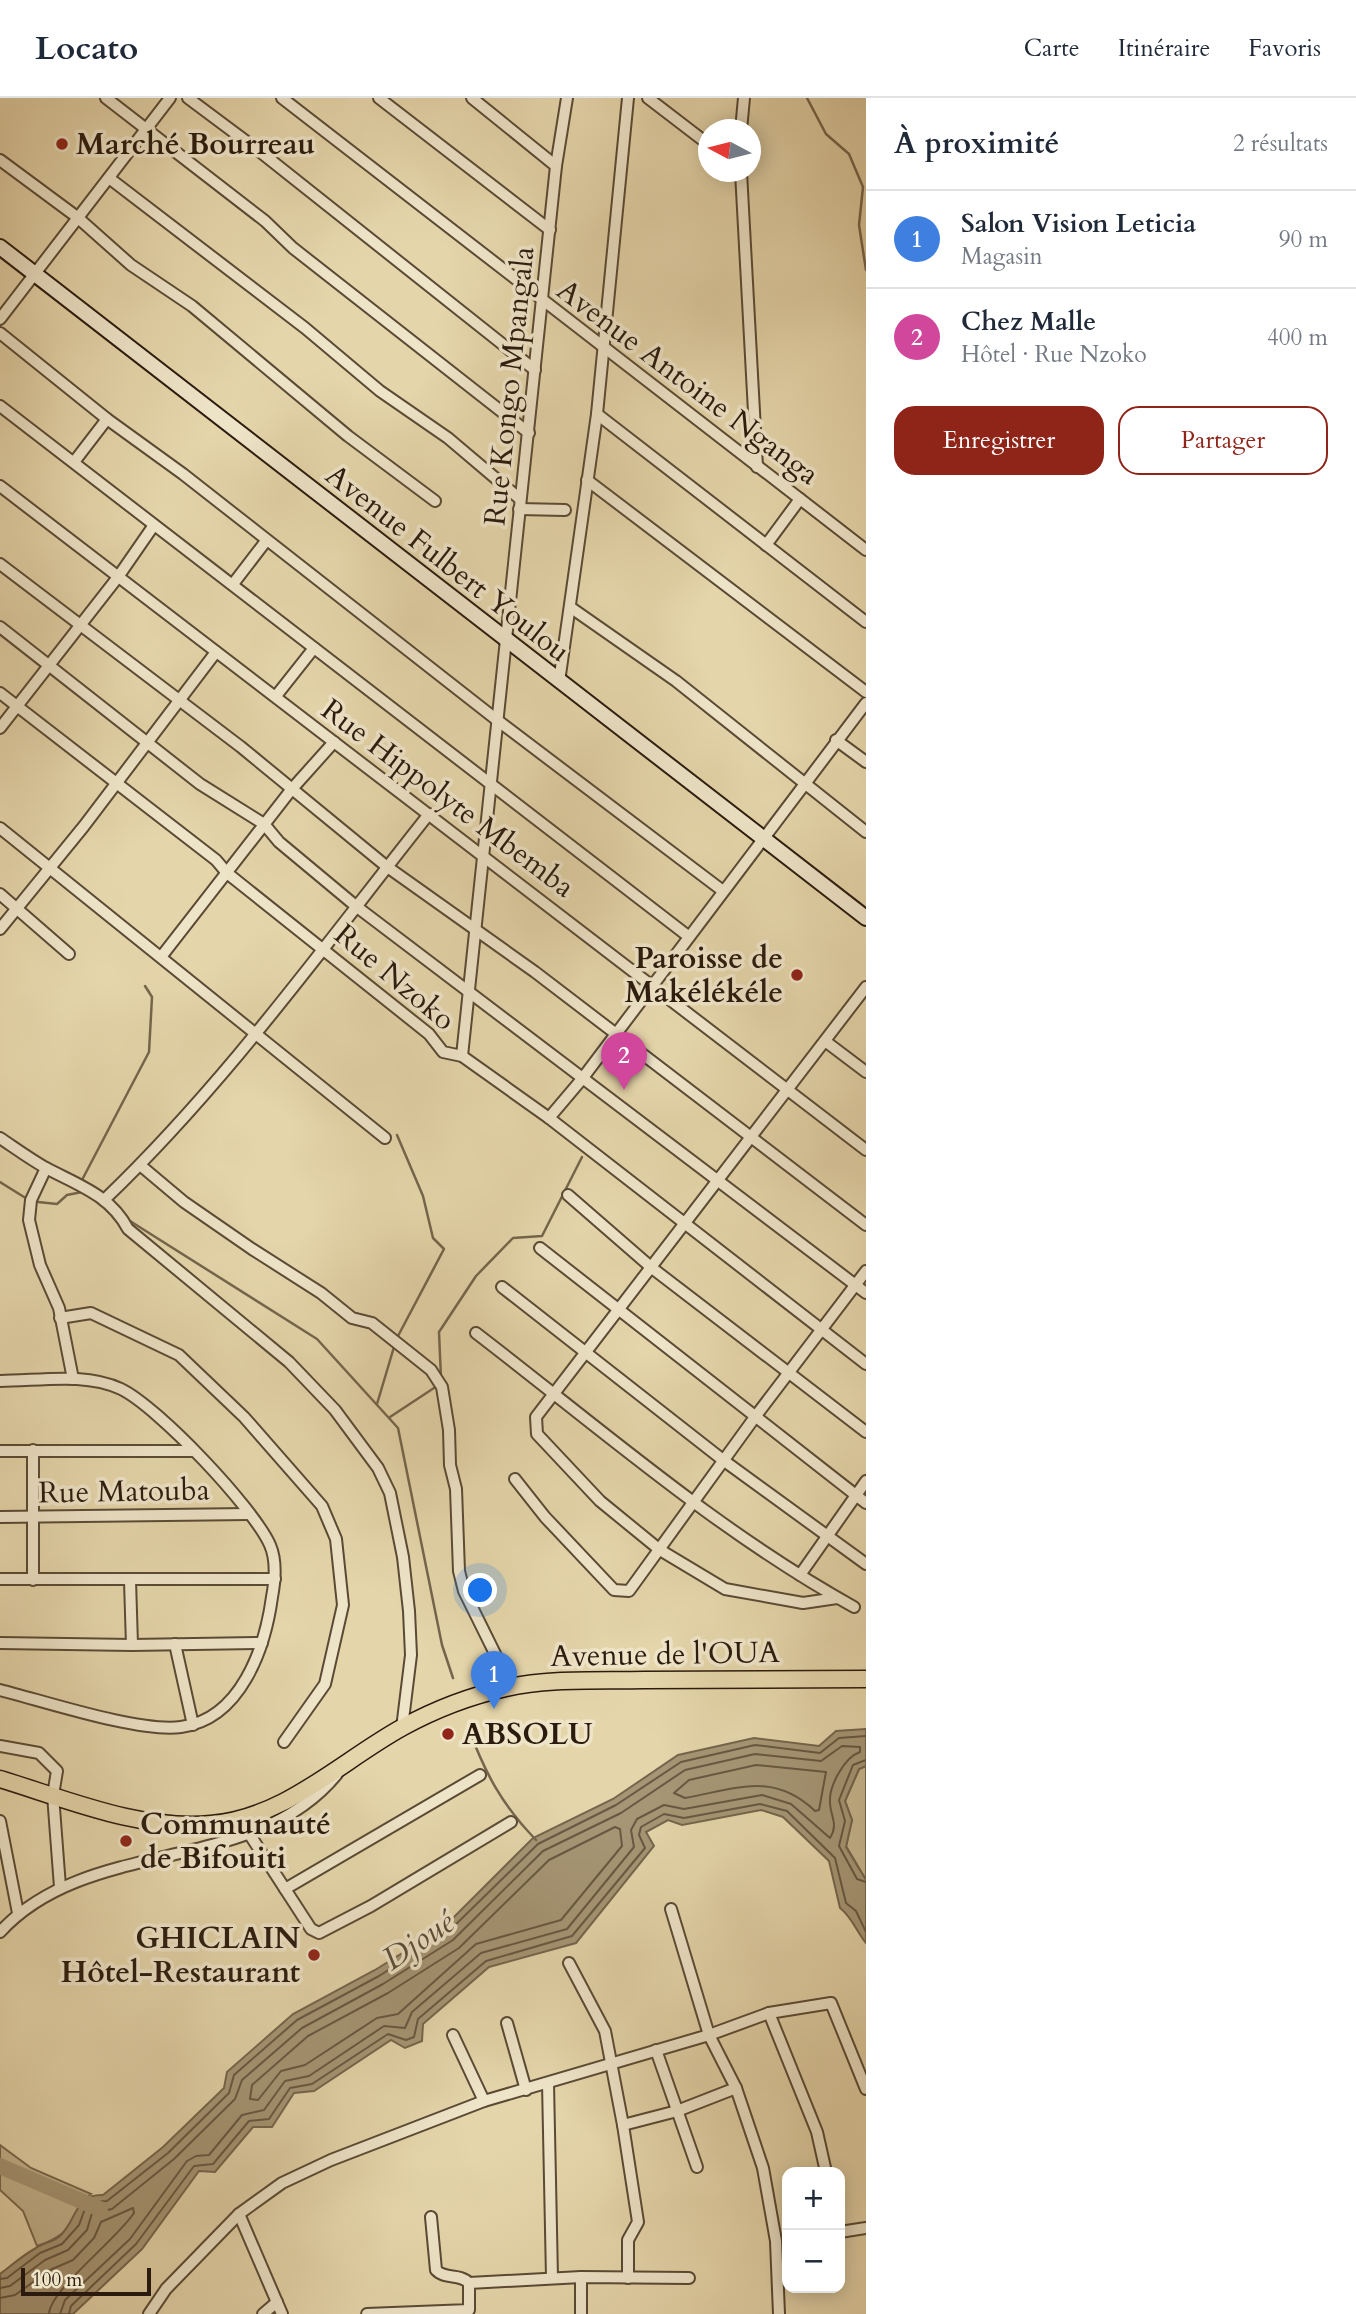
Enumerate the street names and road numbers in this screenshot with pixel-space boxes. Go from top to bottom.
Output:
street label: Rue Kongo Mpangala [474,245,545,528]
street label: Avenue Antoine Nganga [548,270,827,495]
street label: Avenue Fulbert Youlou [317,455,579,672]
street label: Rue Hippolyte Mbemba [313,689,583,907]
street label: Rue Nzoko [325,915,464,1040]
street label: Rue Matouba [38,1470,210,1513]
street label: Avenue de l'OUA [550,1632,781,1677]

